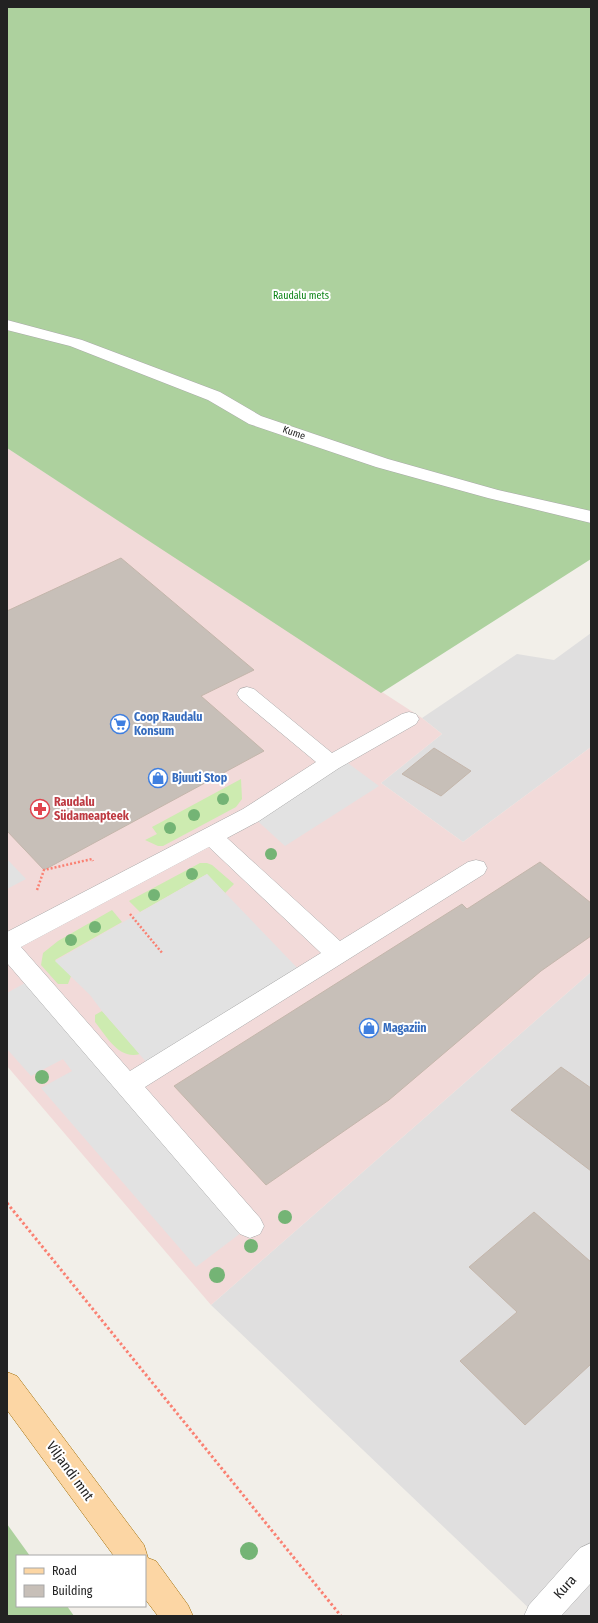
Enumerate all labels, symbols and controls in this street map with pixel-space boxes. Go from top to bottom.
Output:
park label: Raudalu mets [273,290,329,302]
street label: Kume [281,424,307,442]
place label: Coop Raudalu Konsum [134,710,203,738]
supermarket icon: Coop Raudalu Konsum [109,713,131,735]
shop icon: Bjuuti Stop [147,767,169,789]
place label: Bjuuti Stop [172,771,228,785]
place label: Raudalu Südameapteek [54,795,130,823]
pharmacy icon: Raudalu Südameapteek [29,798,51,820]
shop icon: Magaziin [358,1017,380,1039]
place label: Magaziin [383,1021,427,1035]
street label: Viljandi mnt [43,1438,97,1504]
legend [16,1555,146,1607]
text: Road [52,1564,77,1578]
street label: Kura [550,1572,580,1602]
text: Building [52,1584,93,1598]

